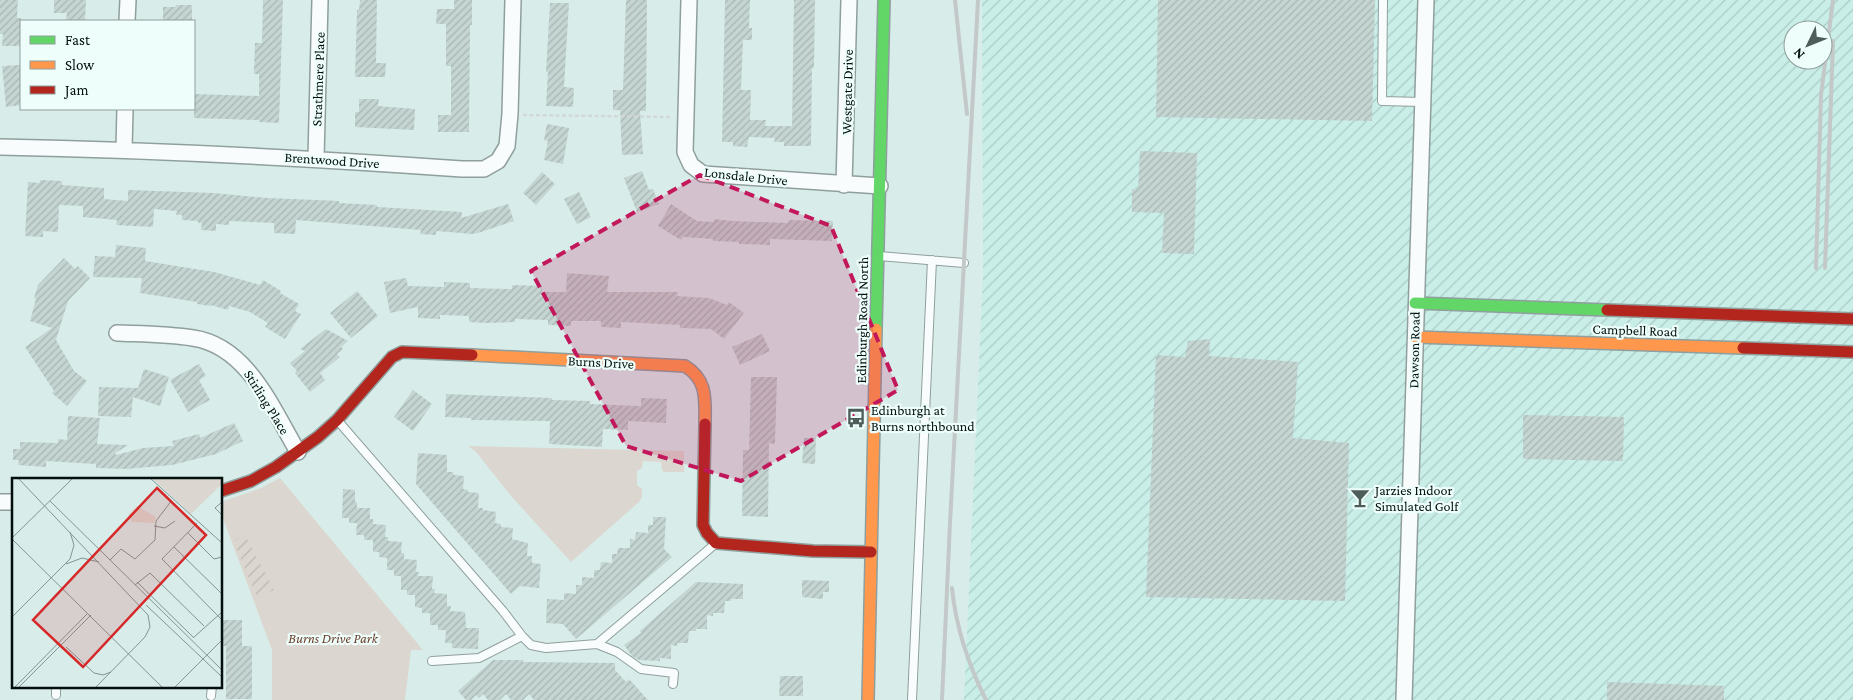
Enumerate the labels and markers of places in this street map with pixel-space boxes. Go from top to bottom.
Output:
place label: Edinburgh at Burns northbound [871,402,975,434]
bus stop icon: Edinburgh at Burns northbound [845,407,867,429]
place label: Jarzies Indoor Simulated Golf [1373,482,1459,514]
bar icon: Jarzies Indoor Simulated Golf [1349,487,1371,509]

